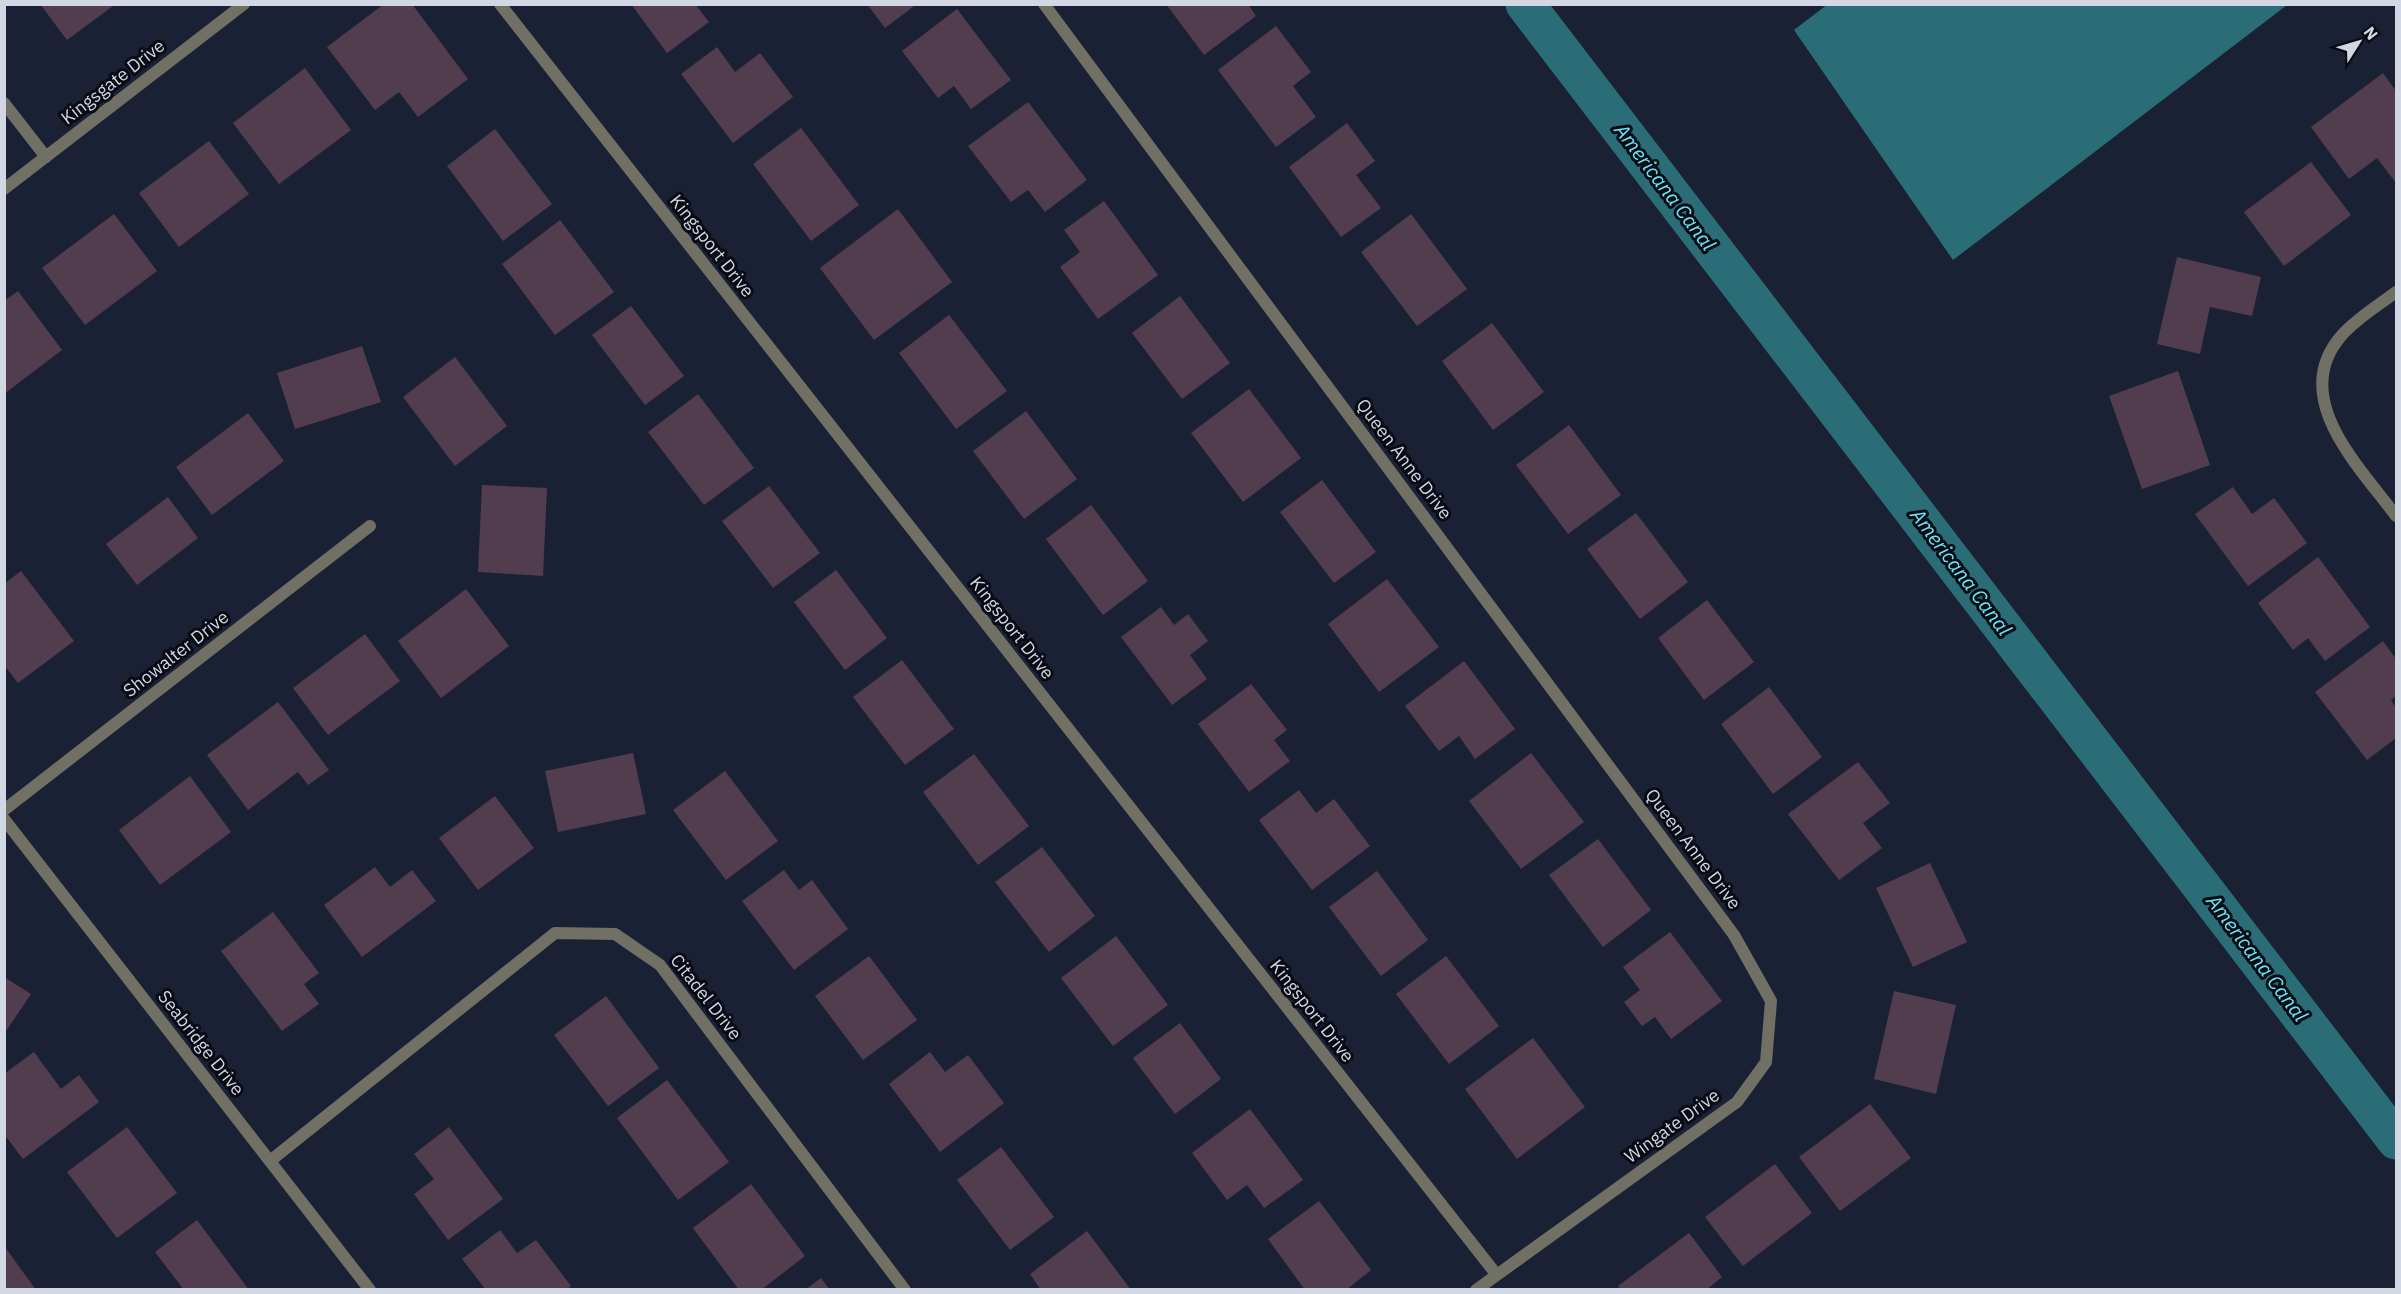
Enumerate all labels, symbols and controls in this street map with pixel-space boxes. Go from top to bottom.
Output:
north arrow [2329,12,2389,72]
text: N [2360,22,2382,44]
street label: Kingsgate Drive [56,34,169,129]
water label: Americana Canal [1608,117,1723,256]
street label: Kingsport Drive [665,190,760,302]
street label: Queen Anne Drive [1352,394,1457,524]
water label: Americana Canal [1904,502,2019,641]
street label: Kingsport Drive [965,572,1060,684]
street label: Showalter Drive [118,605,233,702]
street label: Queen Anne Drive [1641,784,1746,914]
water label: Americana Canal [2200,888,2315,1027]
street label: Citadel Drive [666,949,747,1044]
street label: Kingsport Drive [1265,955,1360,1067]
street label: Seabridge Drive [153,985,250,1100]
street label: Wingate Drive [1620,1083,1724,1168]

